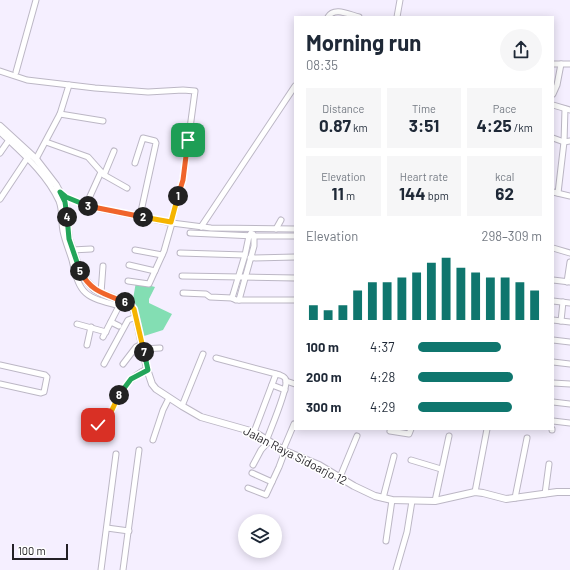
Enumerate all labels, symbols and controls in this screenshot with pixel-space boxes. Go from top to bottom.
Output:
text: Morning run [306,29,421,55]
button: share [500,29,542,71]
text: 08:35 [306,57,338,73]
text: Distance [322,102,364,115]
text: Time [412,102,436,115]
text: Pace [493,102,516,115]
text: 0.87 [319,115,351,135]
text: 3:51 [409,115,439,135]
text: 4:25 [476,115,512,135]
text: km [351,121,368,134]
text: /km [512,121,533,134]
pin [171,123,205,157]
icon: arrive [177,129,199,151]
text: Elevation [321,170,365,183]
text: Heart rate [400,170,448,183]
text: kcal [495,170,514,183]
text: 11 [332,183,344,203]
text: 144 [399,183,426,203]
text: 62 [495,183,514,203]
pin: 1 [168,186,188,206]
text: 1 [176,189,180,202]
text: m [344,189,355,202]
text: bpm [426,189,449,202]
pin: 3 [78,196,98,216]
text: 3 [85,199,91,212]
pin: 4 [57,207,77,227]
pin: 2 [133,207,153,227]
text: 4 [64,210,70,223]
text: 2 [140,210,146,223]
text: Elevation [306,228,358,244]
text: 298–309 m [481,228,542,244]
pin: 5 [70,261,90,281]
text: 5 [77,264,83,277]
pin: 6 [115,292,135,312]
text: 6 [122,295,128,308]
text: 100 m [306,339,339,355]
text: 4:37 [370,339,394,355]
pin: 7 [134,342,154,362]
text: 7 [141,345,147,358]
text: 200 m [306,369,342,385]
text: 4:28 [370,369,395,385]
pin: 8 [109,385,129,405]
text: 8 [116,388,122,401]
text: 300 m [306,399,341,415]
text: 4:29 [370,399,395,415]
pin [81,408,115,442]
icon: check [87,414,109,436]
street label: Jalan Raya Sidoarjo 12 [241,423,350,487]
map controls [238,514,282,558]
button: layers [238,514,282,558]
scale bar [12,542,68,561]
text: 100 m [18,544,46,557]

